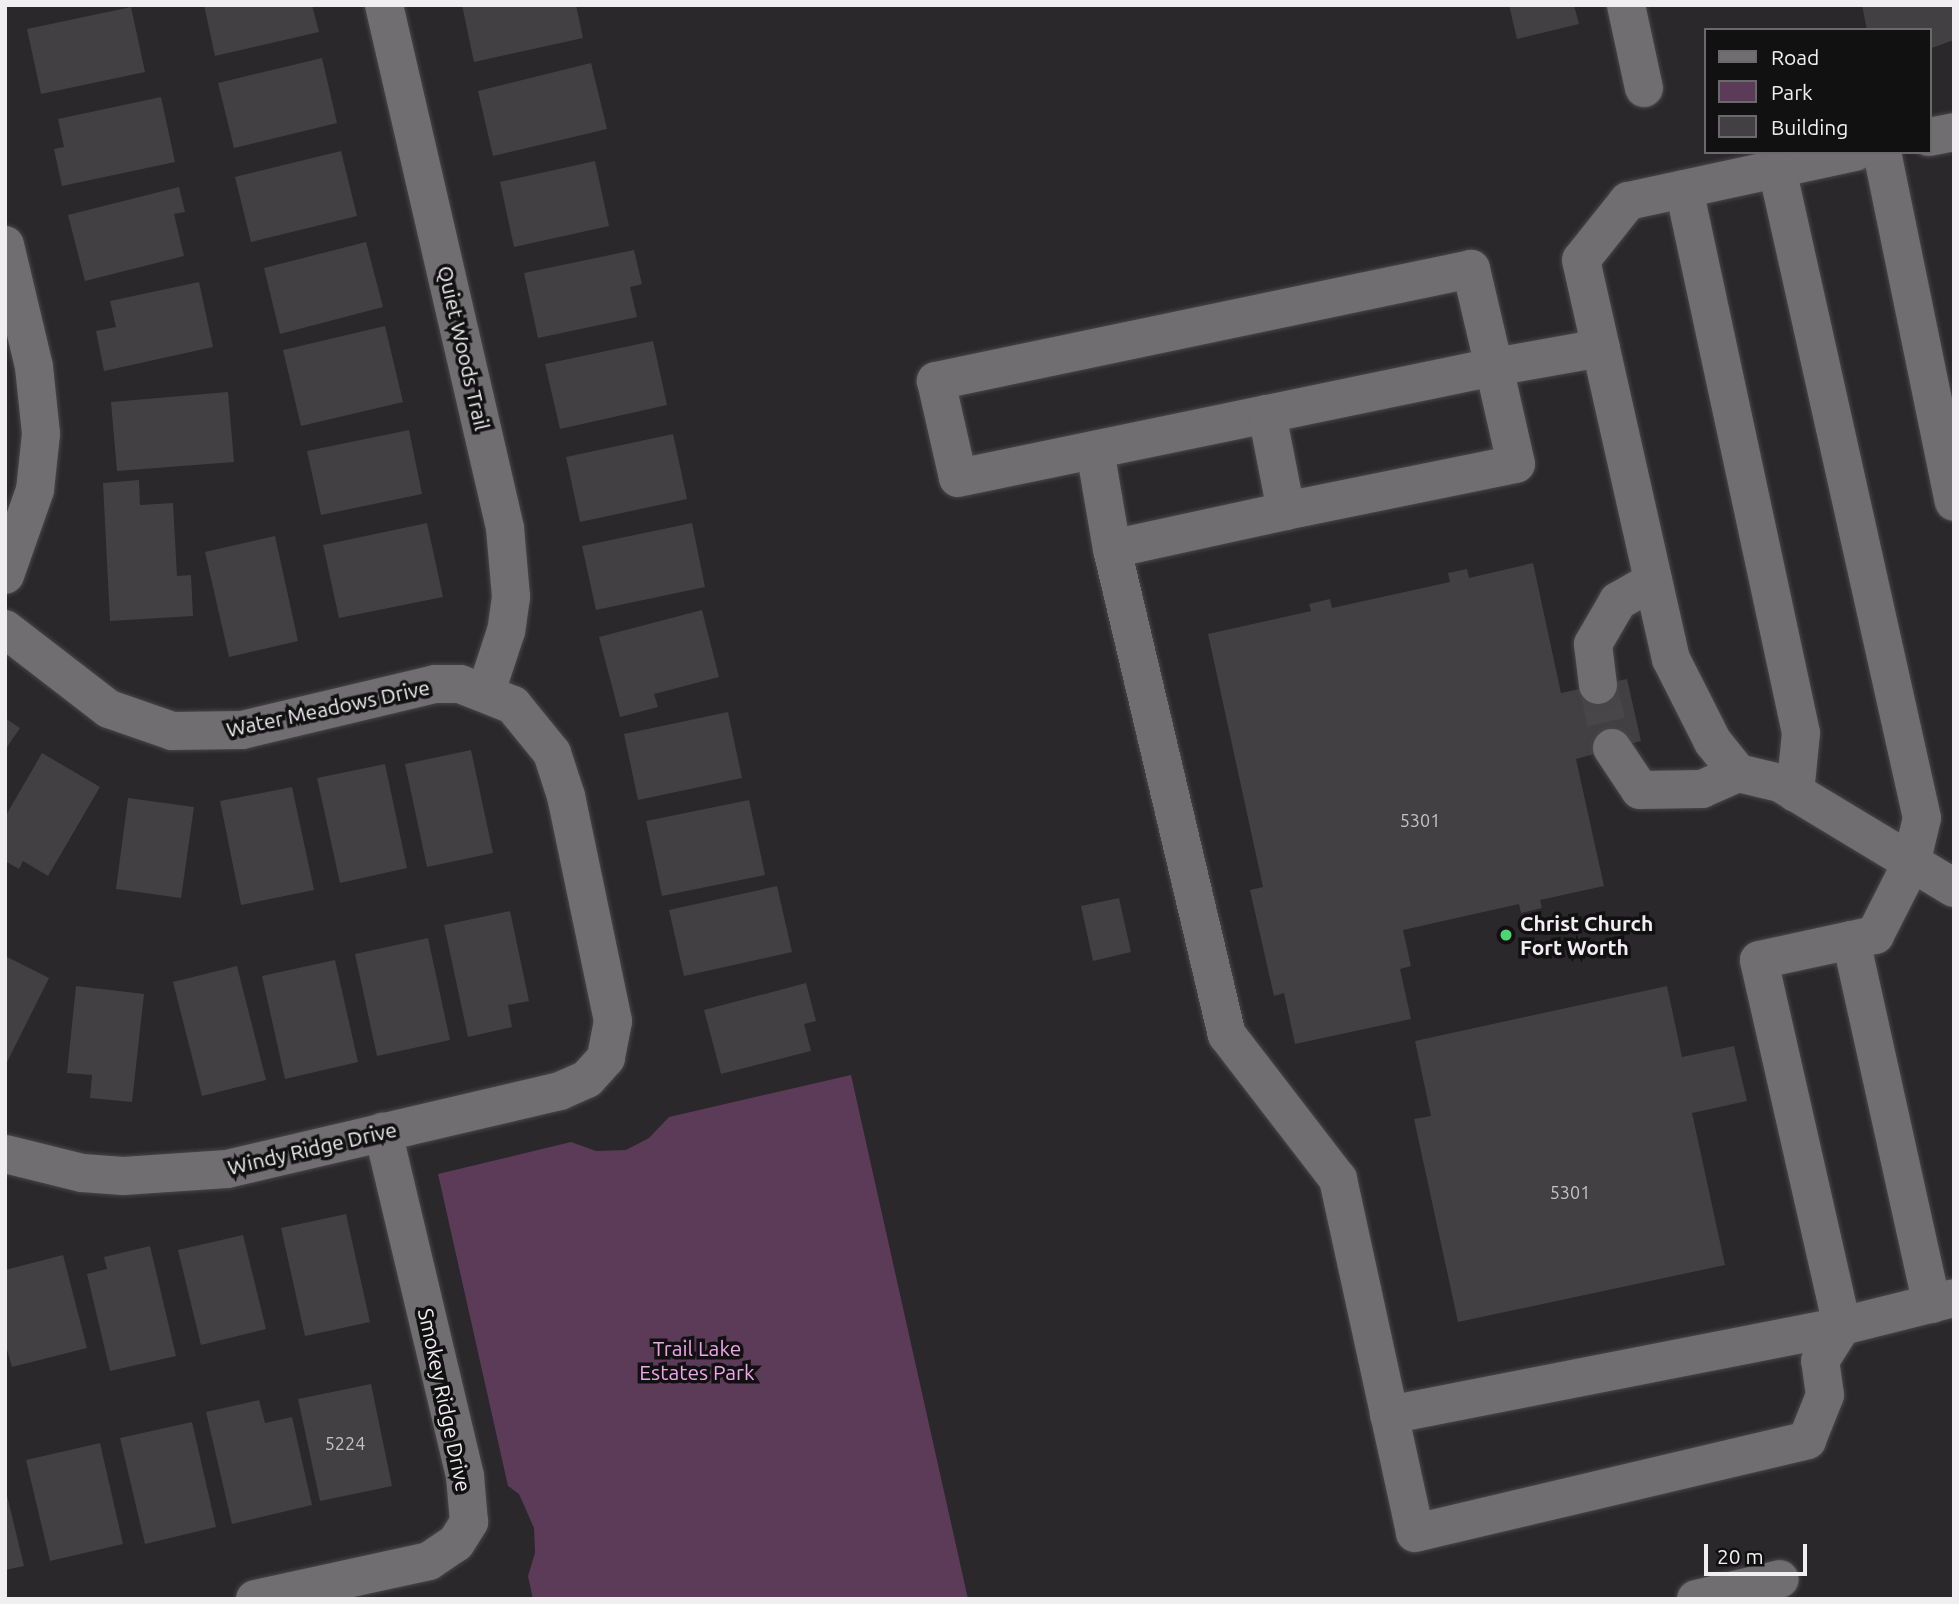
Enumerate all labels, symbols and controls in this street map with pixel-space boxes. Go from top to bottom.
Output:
legend [1703,28,1931,154]
text: Road [1771,45,1819,69]
text: Park [1771,80,1813,104]
text: Building [1771,115,1848,139]
street label: Quiet Woods Trail [433,263,495,433]
street label: Water Meadows Drive [224,674,432,742]
house number: 5301 [1400,809,1440,831]
place label: Christ Church Fort Worth [1520,910,1653,960]
marker: Christ Church Fort Worth [1498,927,1514,943]
street label: Windy Ridge Drive [225,1116,399,1180]
house number: 5301 [1550,1181,1590,1203]
street label: Smokey Ridge Drive [413,1306,477,1494]
park label: Trail Lake Estates Park [639,1335,755,1385]
house number: 5224 [325,1432,365,1454]
scale bar [1707,1530,1810,1574]
text: 20 m [1717,1544,1764,1568]

